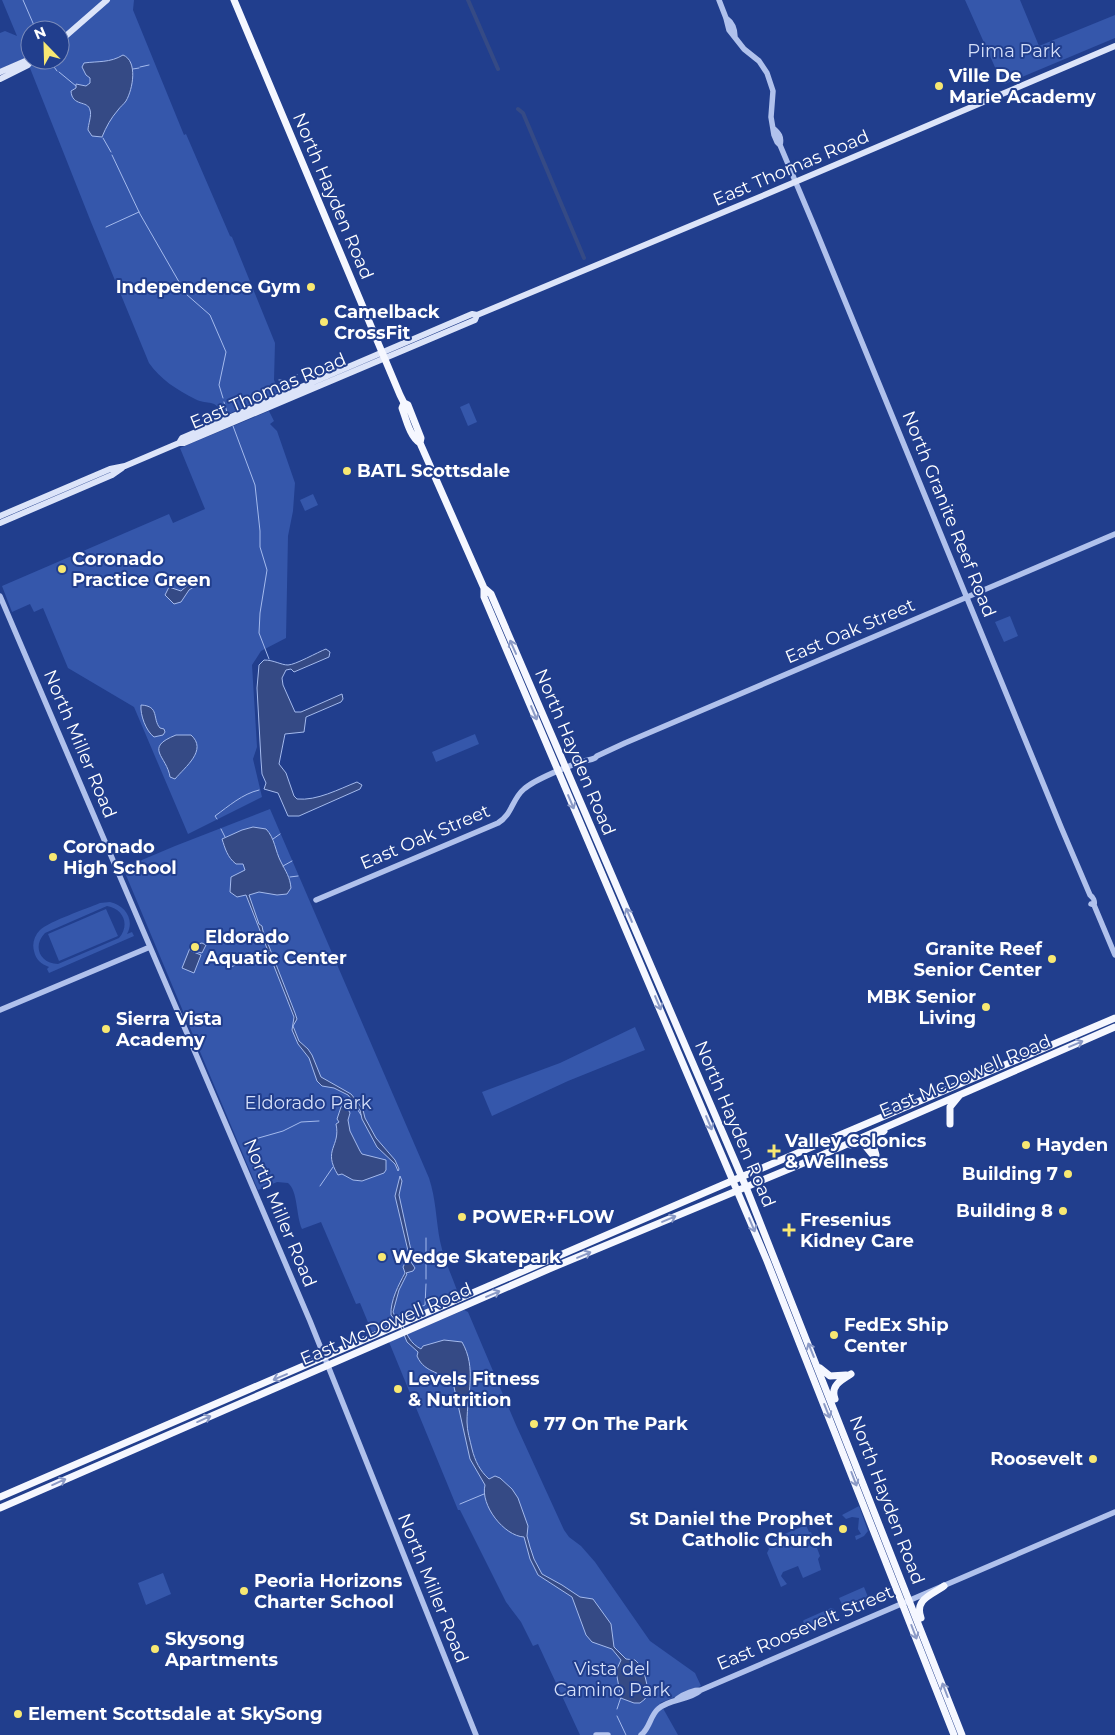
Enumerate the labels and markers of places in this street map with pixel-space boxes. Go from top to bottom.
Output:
place label: Ville De Marie Academy [948,65,1096,108]
marker: Ville De Marie Academy [933,80,945,92]
place label: Independence Gym [116,276,301,298]
marker: Independence Gym [305,281,317,293]
place label: Camelback CrossFit [334,301,440,344]
marker: Camelback CrossFit [318,316,330,328]
place label: BATL Scottsdale [357,460,510,482]
marker: BATL Scottsdale [341,465,353,477]
place label: Coronado Practice Green [72,548,211,591]
marker: Coronado Practice Green [56,563,68,575]
place label: Coronado High School [63,836,177,879]
marker: Coronado High School [47,851,59,863]
place label: Eldorado Aquatic Center [204,926,347,969]
place label: Granite Reef Senior Center [914,938,1043,981]
marker: Eldorado Aquatic Center [189,941,201,953]
marker: Granite Reef Senior Center [1046,953,1058,965]
place label: MBK Senior Living [866,986,976,1029]
marker: MBK Senior Living [980,1001,992,1013]
place label: Sierra Vista Academy [115,1008,222,1051]
marker: Sierra Vista Academy [100,1023,112,1035]
place label: Valley Colonics & Wellness [784,1130,927,1173]
place label: Hayden [1036,1134,1108,1156]
marker: Hayden [1020,1139,1032,1151]
marker: Valley Colonics & Wellness [767,1144,781,1158]
place label: Building 7 [962,1163,1058,1185]
marker: Building 7 [1062,1168,1074,1180]
place label: Building 8 [956,1200,1053,1222]
marker: Building 8 [1057,1205,1069,1217]
place label: POWER+FLOW [472,1206,615,1228]
place label: Fresenius Kidney Care [800,1209,914,1252]
marker: POWER+FLOW [456,1211,468,1223]
marker: Fresenius Kidney Care [782,1223,796,1237]
place label: Wedge Skatepark [392,1246,561,1268]
marker: Wedge Skatepark [376,1251,388,1263]
place label: FedEx Ship Center [844,1314,949,1357]
marker: FedEx Ship Center [828,1329,840,1341]
place label: Levels Fitness & Nutrition [408,1368,540,1411]
marker: Levels Fitness & Nutrition [392,1383,404,1395]
place label: 77 On The Park [544,1413,688,1435]
marker: 77 On The Park [528,1418,540,1430]
place label: Roosevelt [990,1448,1083,1470]
marker: Roosevelt [1087,1453,1099,1465]
place label: St Daniel the Prophet Catholic Church [630,1508,833,1551]
marker: St Daniel the Prophet Catholic Church [837,1523,849,1535]
place label: Peoria Horizons Charter School [254,1570,403,1613]
marker: Peoria Horizons Charter School [238,1585,250,1597]
place label: Skysong Apartments [164,1628,279,1671]
marker: Skysong Apartments [149,1643,161,1655]
place label: Element Scottsdale at SkySong [28,1703,323,1725]
marker: Element Scottsdale at SkySong [12,1708,24,1720]

